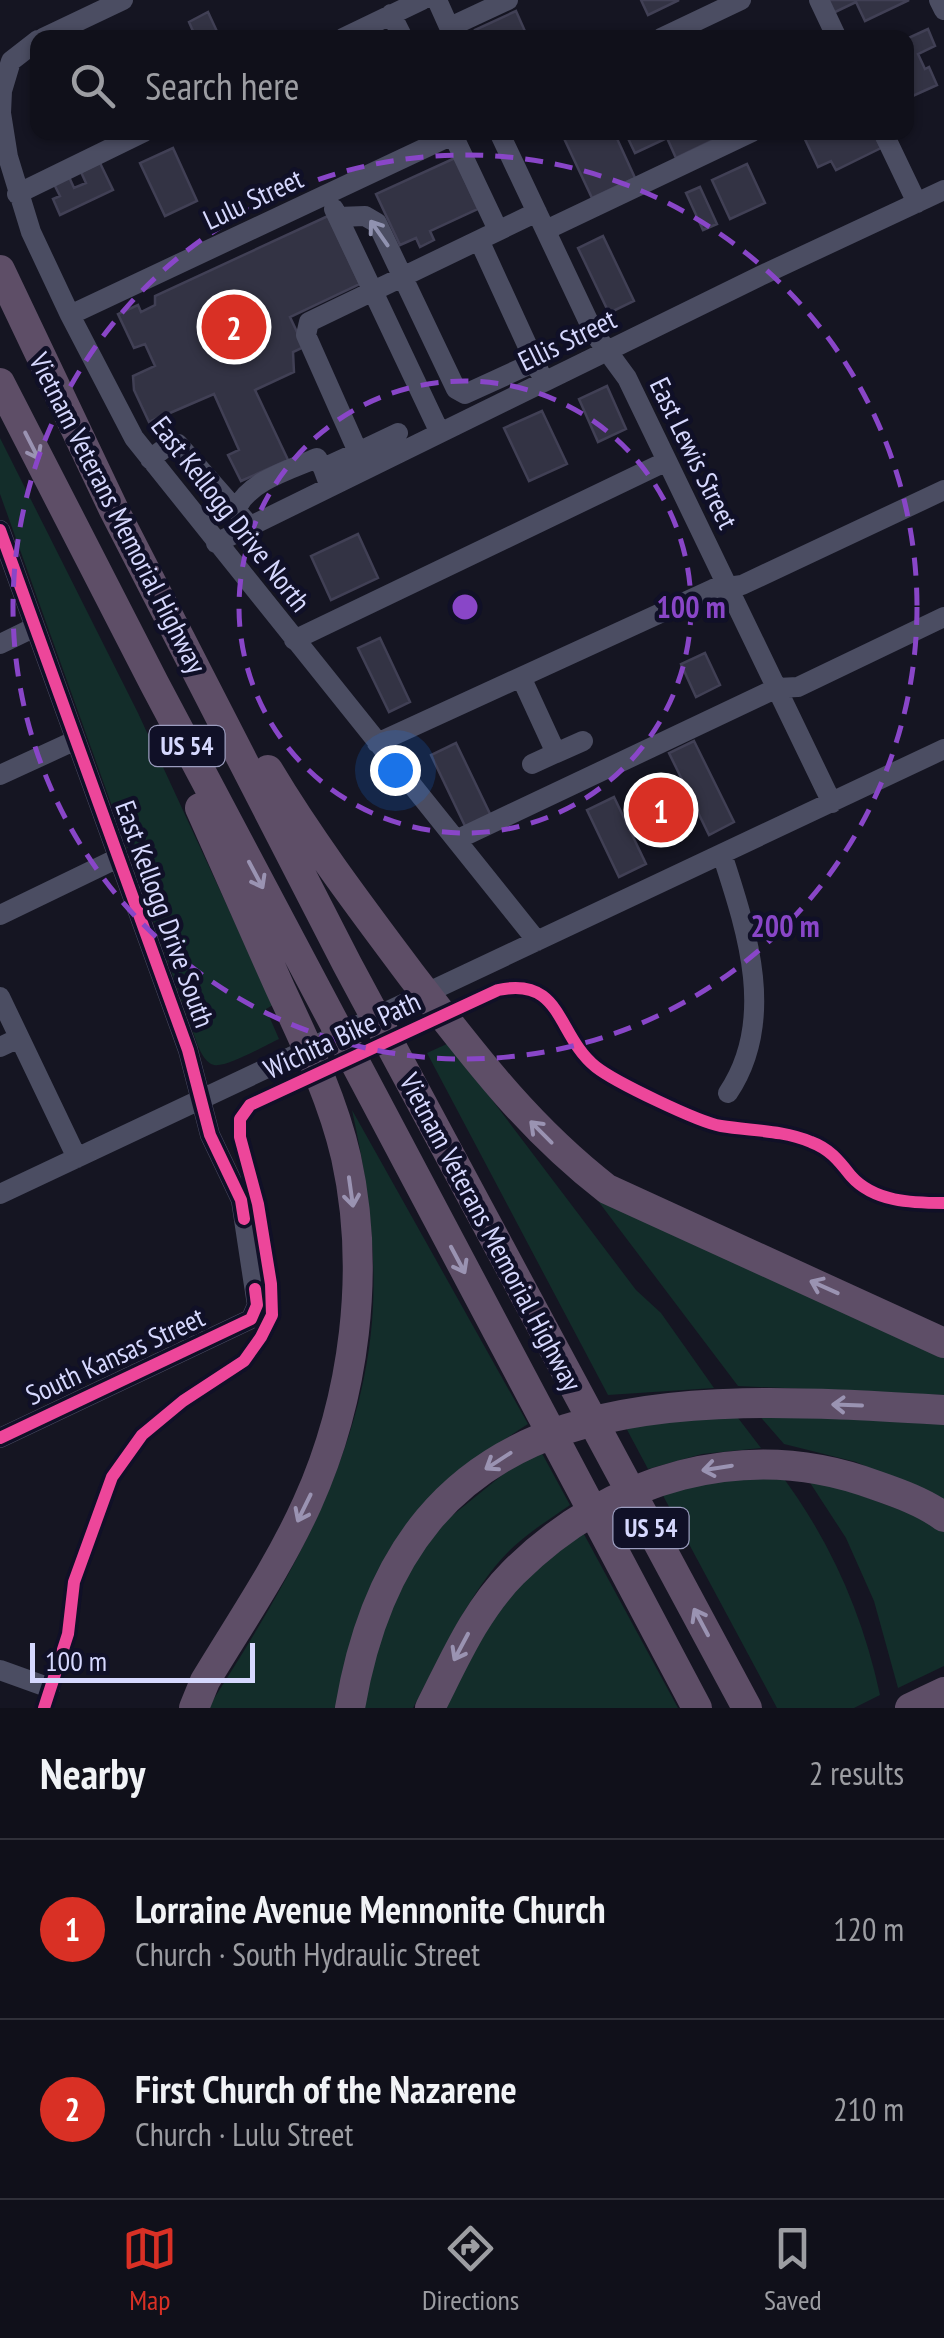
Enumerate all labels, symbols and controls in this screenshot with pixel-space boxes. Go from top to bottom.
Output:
search box [30,30,914,140]
icon: search [65,58,120,113]
text: Search here [145,61,299,110]
street label: Lulu Street [197,159,309,238]
one-way arrow [369,220,390,247]
pin: 2 [202,290,266,364]
street label: Ellis Street [512,300,622,379]
street label: Vietnam Veterans Memorial Highway [21,345,216,680]
street label: East Lewis Street [642,371,747,535]
street label: East Kellogg Drive North [143,408,319,619]
one-way arrow [23,431,42,461]
text: 100 m [656,587,726,626]
centre of rings [447,589,483,625]
road number: US 54 [150,726,224,766]
your location [370,745,421,796]
pin: 1 [628,772,694,848]
street label: East Kellogg Drive South [107,795,224,1032]
one-way arrow [247,859,267,889]
text: 200 m [750,906,820,945]
street label: Wichita Bike Path [258,982,426,1087]
street label: Vietnam Veterans Memorial Highway [391,1066,591,1398]
one-way arrow [529,1121,553,1145]
one-way arrow [342,1175,360,1207]
one-way arrow [449,1244,468,1274]
one-way arrow [810,1277,840,1296]
street label: South Kansas Street [20,1298,210,1413]
one-way arrow [831,1395,863,1414]
one-way arrow [484,1451,512,1472]
one-way arrow [701,1459,734,1478]
one-way arrow [293,1493,312,1523]
road number: US 54 [614,1508,688,1548]
one-way arrow [691,1608,710,1637]
one-way arrow [451,1632,470,1662]
scale bar [30,1638,255,1682]
text: 100 m [45,1642,107,1679]
text: Nearby [40,1746,145,1801]
text: 2 results [809,1752,904,1794]
text: Lorraine Avenue Mennonite Church [135,1884,606,1933]
text: 1 [65,1908,80,1950]
text: 120 m [833,1908,904,1950]
text: Church · South Hydraulic Street [135,1933,480,1975]
text: First Church of the Nazarene [135,2064,517,2113]
text: 2 [65,2088,80,2130]
text: 210 m [833,2088,904,2130]
text: Church · Lulu Street [135,2113,353,2155]
tab: Map [122,2221,177,2318]
tab: Directions [422,2221,519,2318]
tab: Saved [764,2221,822,2318]

